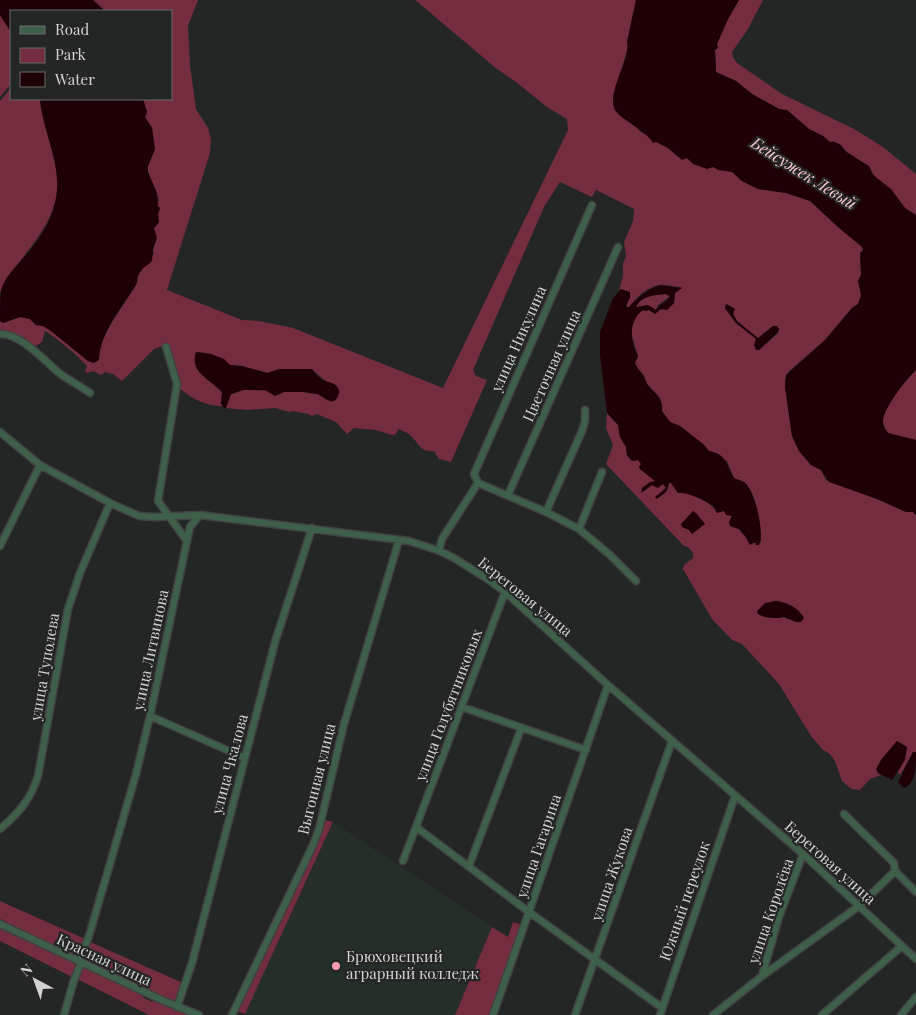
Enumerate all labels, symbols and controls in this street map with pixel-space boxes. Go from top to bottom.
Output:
legend [10,10,172,100]
text: Road [55,19,89,39]
text: Park [55,44,87,64]
text: Water [54,69,95,89]
water label: Бейсужек Левый [747,131,862,214]
street label: улица Никулина [485,282,551,396]
street label: Цветочная улица [517,306,585,425]
street label: Береговая улица [474,552,577,641]
street label: улица Литвинова [127,587,173,713]
street label: улица Туполева [25,611,63,723]
street label: улица Голубятниковых [409,625,486,785]
street label: улица Чкалова [206,711,252,817]
street label: Выгонная улица [293,721,340,836]
street label: улица Гагарина [511,791,565,901]
street label: Береговая улица [781,816,881,909]
street label: улица Жукова [585,824,637,924]
street label: Южный переулок [654,838,714,963]
street label: улица Королёва [742,855,798,967]
street label: Красная улица [54,928,156,990]
place label: Брюховецкий аграрный колледж [346,946,479,983]
north arrow [10,955,60,1005]
text: N [16,959,36,980]
marker: Брюховецкий аграрный колледж [330,960,342,972]

